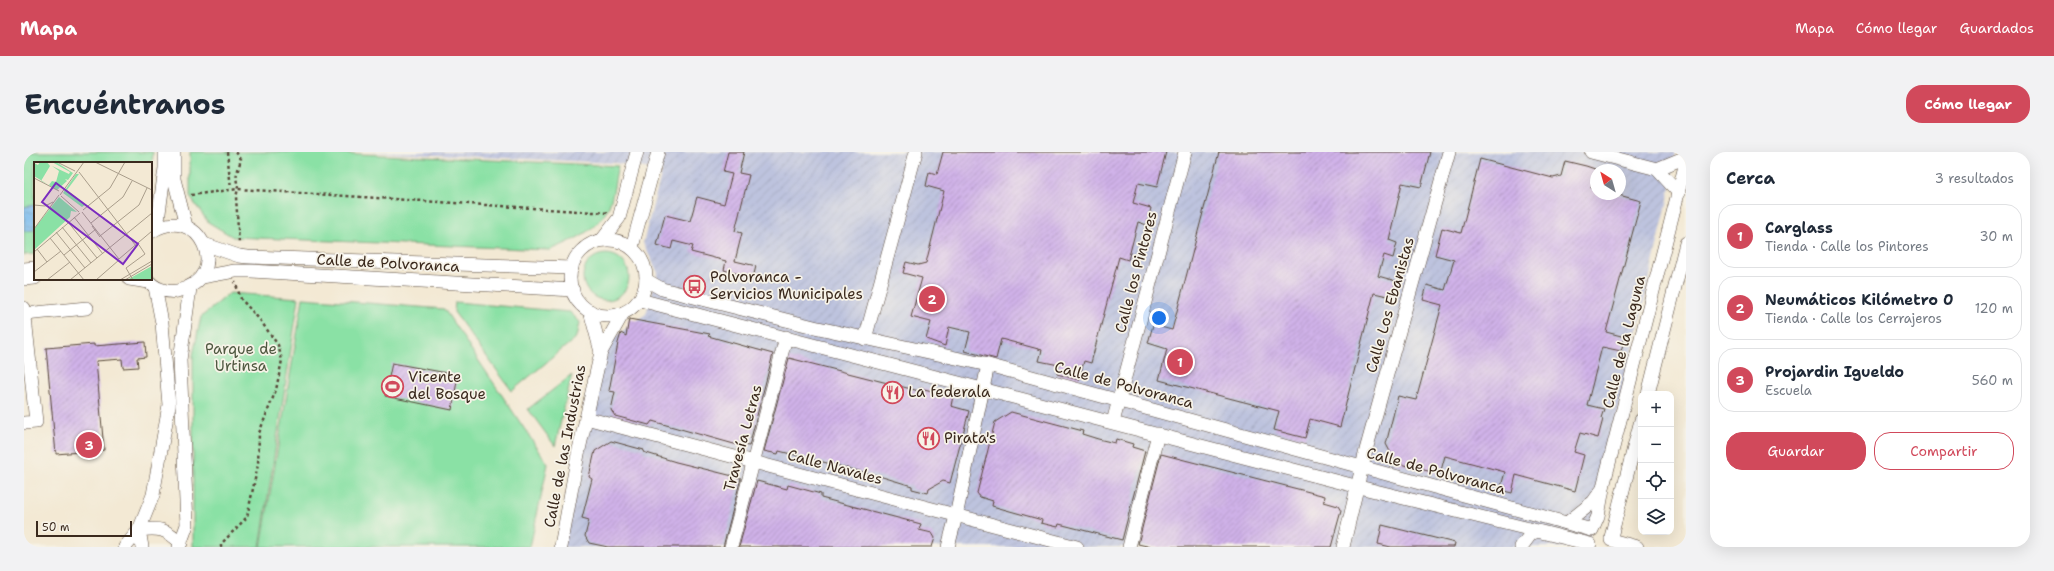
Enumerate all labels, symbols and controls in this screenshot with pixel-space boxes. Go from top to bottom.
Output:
text: Mapa [20,16,77,41]
text: Mapa [1795,19,1834,37]
text: Cómo llegar [1856,19,1937,37]
text: Guardados [1959,19,2034,37]
text: Encuéntranos [24,85,226,123]
button: Cómo llegar [1906,85,2030,123]
inset map [34,162,152,280]
north arrow [1590,164,1626,200]
text: Cerca [1726,167,1775,189]
text: 3 resultados [1935,170,2014,187]
street label: Calle los Pintores [1110,209,1162,335]
text: Carglass [1765,218,1833,238]
text: 1 [1737,228,1743,245]
text: 30 m [1979,228,2013,245]
street label: Calle Los Ebanistas [1361,235,1419,375]
text: Tienda · Calle los Pintores [1765,238,1929,255]
street label: Calle de Polvoranca [316,249,461,277]
place label: Polvoranca - Servicios Municipales [710,267,863,304]
bus stop icon: Polvoranca - Servicios Municipales [682,273,708,299]
street label: Calle de la Laguna [1598,273,1650,410]
pin: 2 [919,284,945,314]
text: Neumáticos Kilómetro 0 [1765,290,1954,310]
text: 2 [1735,300,1745,317]
text: 120 m [1975,300,2013,317]
your location [1149,308,1169,328]
text: Tienda · Calle los Cerrajeros [1765,310,1942,327]
park label: Parque de Urtinsa [205,339,277,376]
pin: 1 [1167,347,1193,377]
street label: Calle de Polvoranca [1052,357,1196,413]
text: Projardin Igueldo [1765,362,1904,382]
street label: Calle de las Industrias [539,363,591,529]
place label: Vicente del Bosque [408,367,486,404]
text: 3 [1735,372,1745,389]
text: 560 m [1972,372,2013,389]
sports icon: Vicente del Bosque [379,373,405,399]
restaurant icon: La federala [879,379,905,405]
street label: Travesía Letras [719,382,767,494]
place label: La federala [908,382,991,402]
text: Escuela [1765,382,1812,399]
map controls [1638,391,1674,535]
button: + [1638,391,1674,427]
restaurant icon: Pirata's [916,425,942,451]
button: − [1638,427,1674,463]
place label: Pirata's [944,428,996,448]
pin: 3 [76,430,102,460]
button: Guardar [1726,432,1866,470]
button: Compartir [1874,432,2014,470]
street label: Calle de Polvoranca [1364,443,1508,499]
street label: Calle Navales [785,445,885,489]
button: locate [1638,463,1674,499]
button: layers [1638,499,1674,535]
scale bar [36,519,132,538]
text: 50 m [42,520,70,535]

